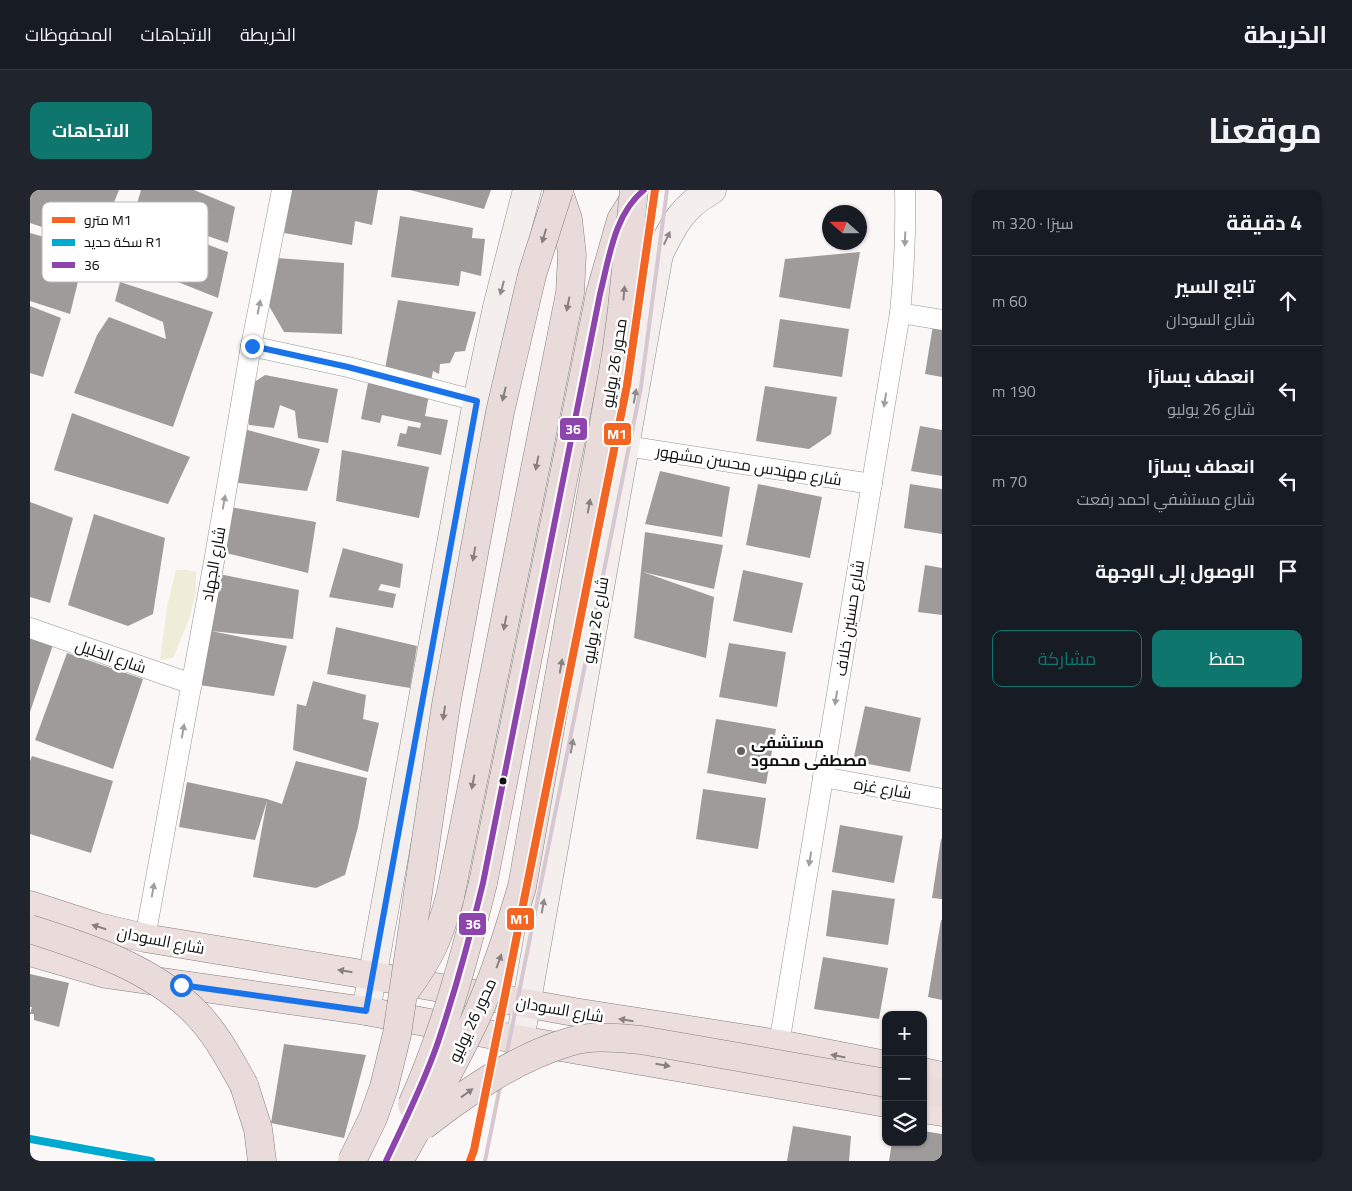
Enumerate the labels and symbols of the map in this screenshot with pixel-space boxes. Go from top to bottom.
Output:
legend [42,202,208,282]
north arrow [822,205,867,250]
text: مترو M1 [84,207,132,233]
text: سكة حديد R1 [84,229,162,255]
one-way arrow [539,229,547,244]
one-way arrow [663,231,671,245]
one-way arrow [901,231,909,247]
text: 36 [84,252,100,278]
one-way arrow [498,281,506,296]
one-way arrow [620,285,628,301]
one-way arrow [564,296,572,312]
one-way arrow [255,300,263,315]
street label: محور 26 يوليو [592,316,636,410]
route end [241,335,264,358]
one-way arrow [500,386,508,401]
one-way arrow [631,388,639,404]
one-way arrow [881,392,889,408]
text: 36 [565,416,581,442]
line badge: 36 [559,417,588,441]
text: M1 [607,421,627,447]
line badge: M1 [603,422,632,446]
street label: شارع مهندس محسن مشهور [653,435,844,494]
one-way arrow [532,456,540,472]
one-way arrow [221,494,229,510]
one-way arrow [586,497,594,513]
street label: شارع الجهاد [192,524,234,604]
one-way arrow [469,546,477,562]
street label: شارع حسنين خلاف [825,558,873,678]
street label: شارع 26 يوليو [573,574,617,666]
one-way arrow [501,615,509,630]
street label: شارع الخليل [71,630,151,682]
one-way arrow [558,657,566,673]
one-way arrow [832,691,840,707]
one-way arrow [440,706,448,722]
one-way arrow [179,722,187,738]
place label: مستشفى مصطفى محمود [751,727,867,775]
one-way arrow [569,738,577,754]
marker: مستشفى مصطفى محمود [735,745,747,757]
street label: شارع غزه [852,768,914,808]
one-way arrow [469,774,477,790]
unlabelled marker [498,776,508,786]
one-way arrow [805,851,813,867]
one-way arrow [150,882,158,898]
one-way arrow [540,897,548,913]
text: M1 [510,906,530,932]
line badge: M1 [506,907,535,931]
text: 36 [465,911,481,937]
line badge: 36 [458,912,487,936]
street label: شارع السودان [114,917,208,963]
one-way arrow [92,922,107,930]
one-way arrow [495,953,503,968]
one-way arrow [337,967,353,975]
street label: محور 26 يوليو [439,973,505,1067]
route start [170,974,193,997]
street label: شارع السودان [514,987,606,1031]
one-way arrow [618,1016,634,1024]
one-way arrow [829,1051,845,1059]
one-way arrow [655,1061,671,1069]
one-way arrow [460,1088,473,1099]

